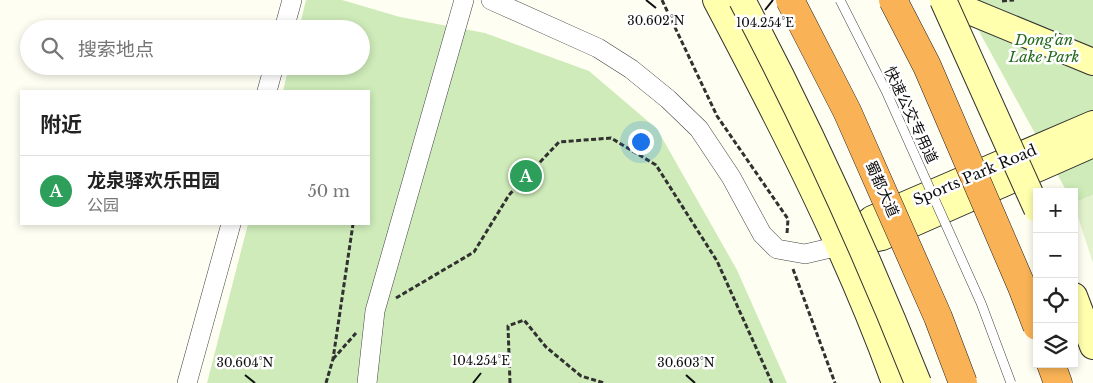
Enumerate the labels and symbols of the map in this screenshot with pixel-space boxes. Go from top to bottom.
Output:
text: 30.602°N [627,13,685,28]
text: 104.254°E [736,15,794,30]
park label: Dong'an Lake Park [1008,30,1079,66]
street label: 快速公交专用道 [881,63,942,166]
your location [628,129,654,155]
street label: Sports Park Road [910,140,1039,209]
pin: A [510,157,542,195]
street label: 蜀都大道 [862,158,903,220]
text: 104.254°E [452,353,510,368]
text: 30.604°N [217,355,274,370]
text: 30.603°N [657,355,715,370]

